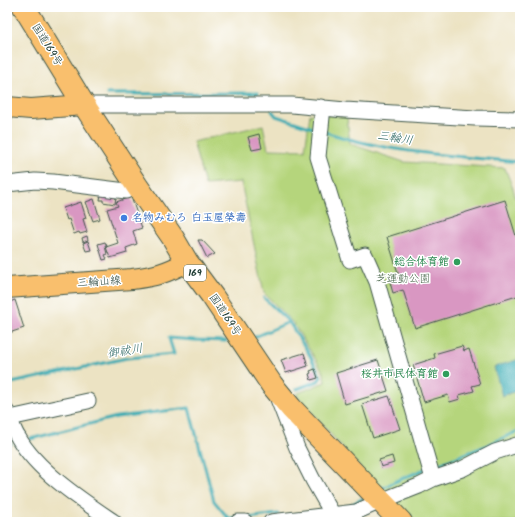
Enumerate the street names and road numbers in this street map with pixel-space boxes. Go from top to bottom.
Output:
street label: 国道169号 [27,20,67,70]
road number: 169 [184,265,206,281]
street label: 三輪山線 [76,271,122,293]
street label: 国道169号 [204,290,246,340]

